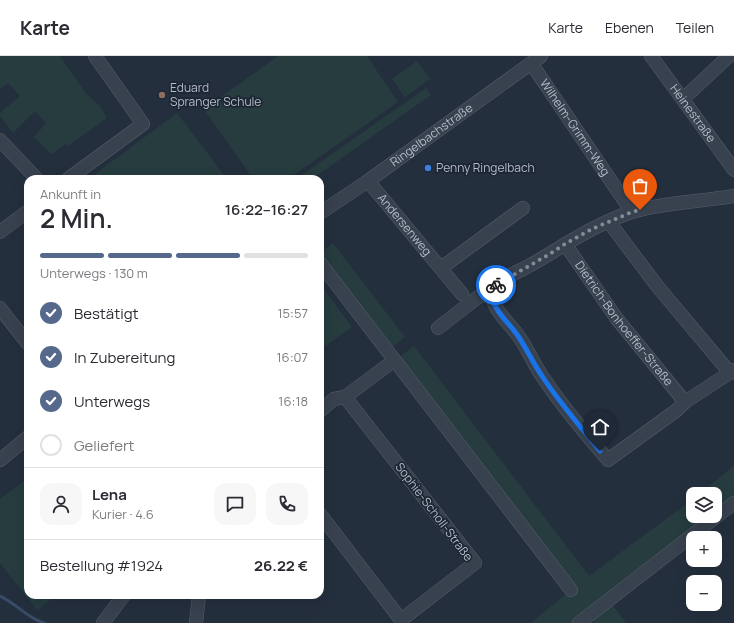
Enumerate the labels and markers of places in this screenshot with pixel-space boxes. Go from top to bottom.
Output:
place label: Eduard Spranger Schule [170,79,261,110]
marker: Eduard Spranger Schule [157,90,167,100]
place label: Penny Ringelbach [436,159,535,176]
marker: Penny Ringelbach [423,163,433,173]
pin [623,169,657,210]
pin [583,410,617,451]

